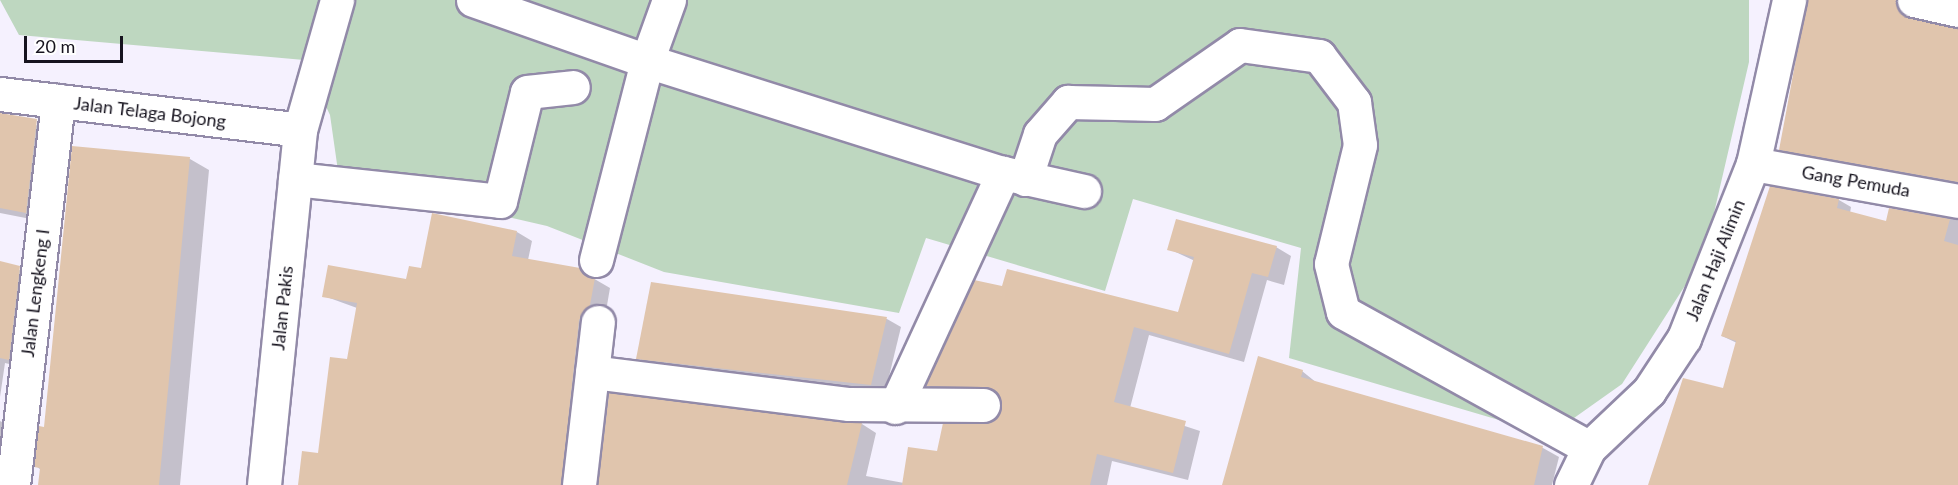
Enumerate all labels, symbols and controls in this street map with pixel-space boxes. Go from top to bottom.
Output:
scale bar [27,24,126,62]
text: 20 m [35,35,75,57]
street label: Jalan Telaga Bojong [72,92,228,132]
street label: Gang Pemuda [1800,161,1912,201]
street label: Jalan Haji Alimin [1681,196,1749,324]
street label: Jalan Lengkeng I [16,228,54,358]
street label: Jalan Pakis [267,265,297,351]

